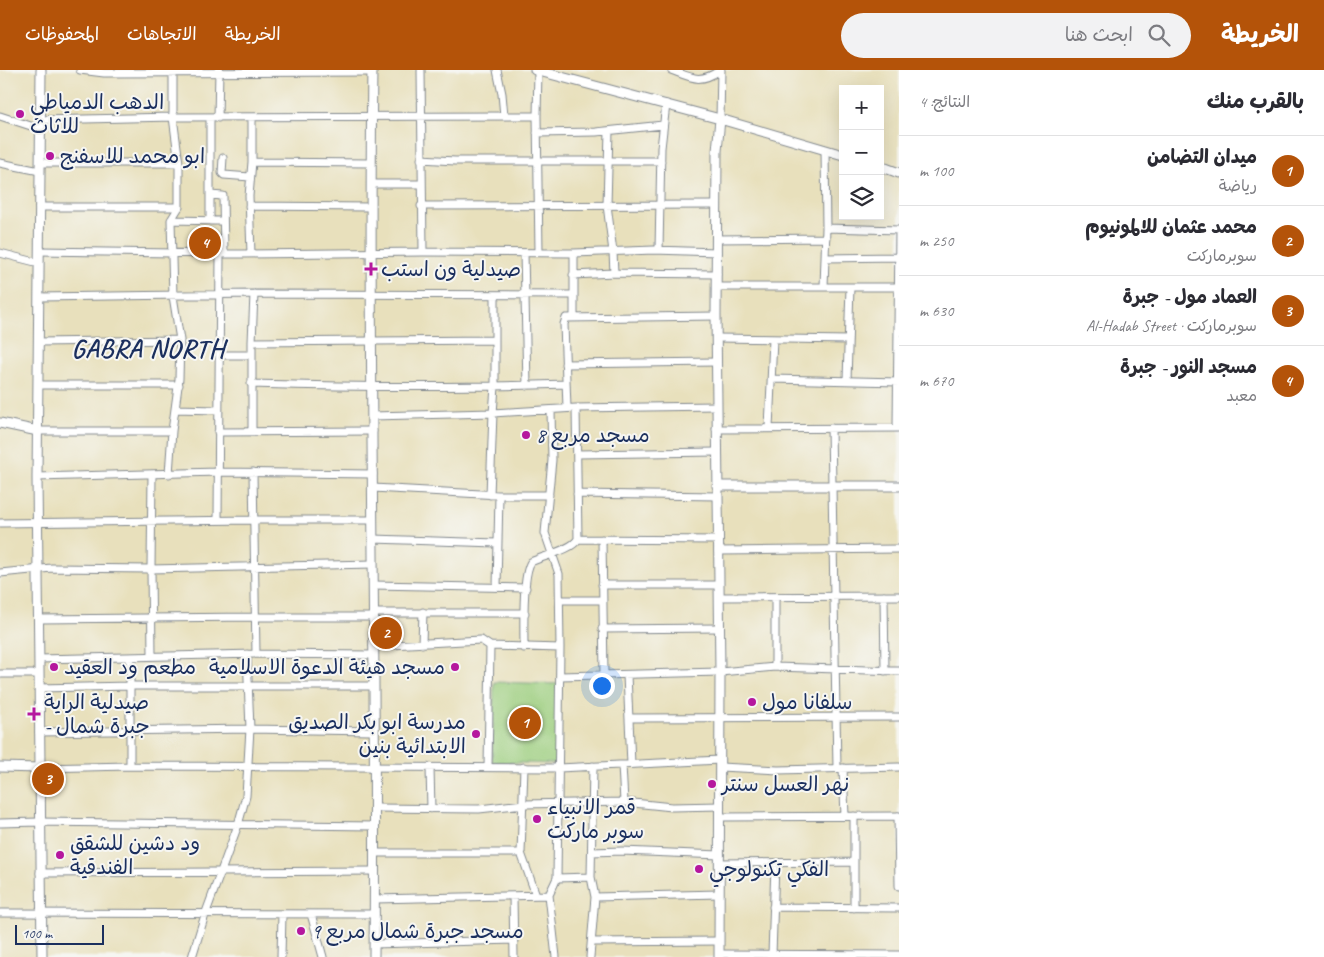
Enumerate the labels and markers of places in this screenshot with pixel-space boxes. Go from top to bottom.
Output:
place label: الدهب الدمياطي للاثاث [30,89,164,139]
marker: الدهب الدمياطي للاثاث [14,108,26,120]
place label: ابو محمد للاسفنج [60,143,205,170]
marker: ابو محمد للاسفنج [44,150,56,162]
pin: 4 [189,224,221,262]
place label: صيدلية ون استب [381,256,521,282]
marker: صيدلية ون استب [365,263,377,275]
place label: مسجد مربع 8 [536,422,650,450]
marker: مسجد مربع 8 [520,429,532,441]
pin: 2 [370,614,402,652]
place label: مطعم ود العقيد [64,654,196,683]
place label: مسجد هيئة الدعوة الاسلامية [209,654,445,680]
marker: مطعم ود العقيد [48,661,60,673]
marker: مسجد هيئة الدعوة الاسلامية [449,661,461,673]
place label: صيدلية الراية - جبرة شمال [44,689,150,739]
place label: سلفانا مول [762,689,853,715]
marker: سلفانا مول [746,696,758,708]
pin: 1 [509,704,541,742]
marker: صيدلية الراية - جبرة شمال [28,708,40,720]
place label: مدرسة ابو بكر الصديق الابتدائية بنين [288,709,466,759]
marker: مدرسة ابو بكر الصديق الابتدائية بنين [470,728,482,740]
pin: 3 [32,760,64,798]
place label: نهر العسل سنتر [720,771,849,797]
marker: نهر العسل سنتر [706,778,718,790]
place label: قمر الانبياء سوبر ماركت [547,794,644,844]
marker: قمر الانبياء سوبر ماركت [531,813,543,825]
place label: ود دشين للشقق الفندقية [70,830,200,880]
marker: ود دشين للشقق الفندقية [54,849,66,861]
place label: الفكي تكنولوجي [709,856,829,888]
marker: الفكي تكنولوجي [693,863,705,875]
place label: مسجد جبرة شمال مربع 9 [311,918,524,946]
marker: مسجد جبرة شمال مربع 9 [295,925,307,937]

